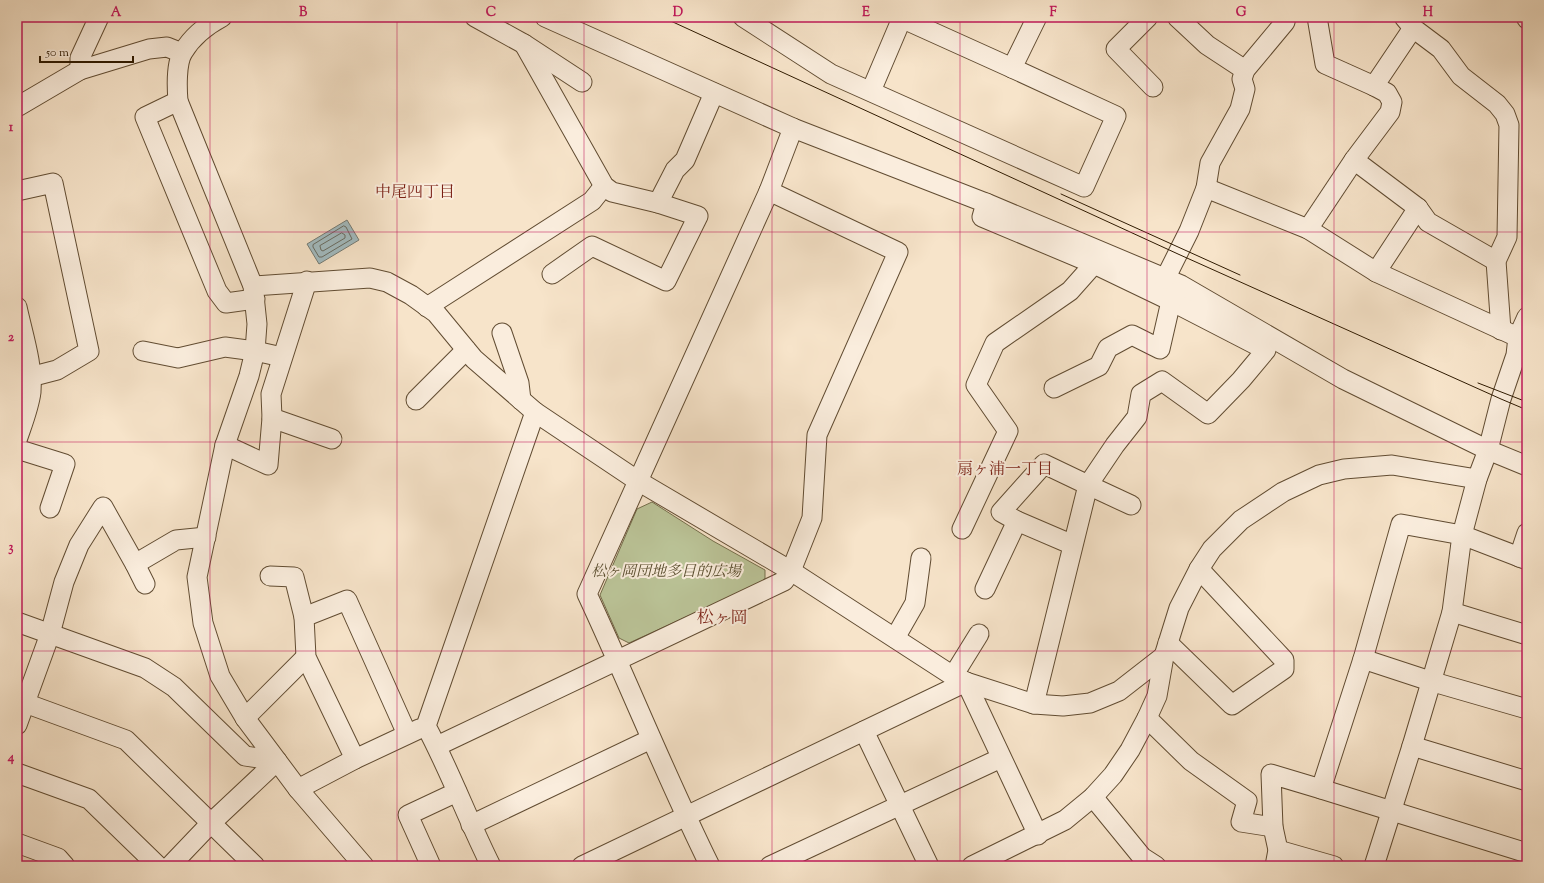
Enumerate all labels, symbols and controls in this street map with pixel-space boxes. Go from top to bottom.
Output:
text: A [111,4,122,22]
text: B [299,4,308,22]
text: C [486,4,496,22]
text: D [673,4,683,22]
text: E [862,4,870,22]
text: F [1049,4,1057,22]
text: G [1236,4,1247,22]
text: H [1423,4,1434,22]
scale bar [40,38,133,64]
text: 50 m [45,44,69,62]
text: 1 [9,119,14,137]
district label: 中尾四丁目 [375,182,455,205]
text: 2 [8,329,15,347]
district label: 扇ヶ浦一丁目 [957,459,1053,482]
text: 3 [8,539,14,557]
park label: 松ヶ岡団地多目的広場 [591,562,743,583]
district label: 松ヶ岡 [697,607,748,631]
text: 4 [7,749,15,767]

